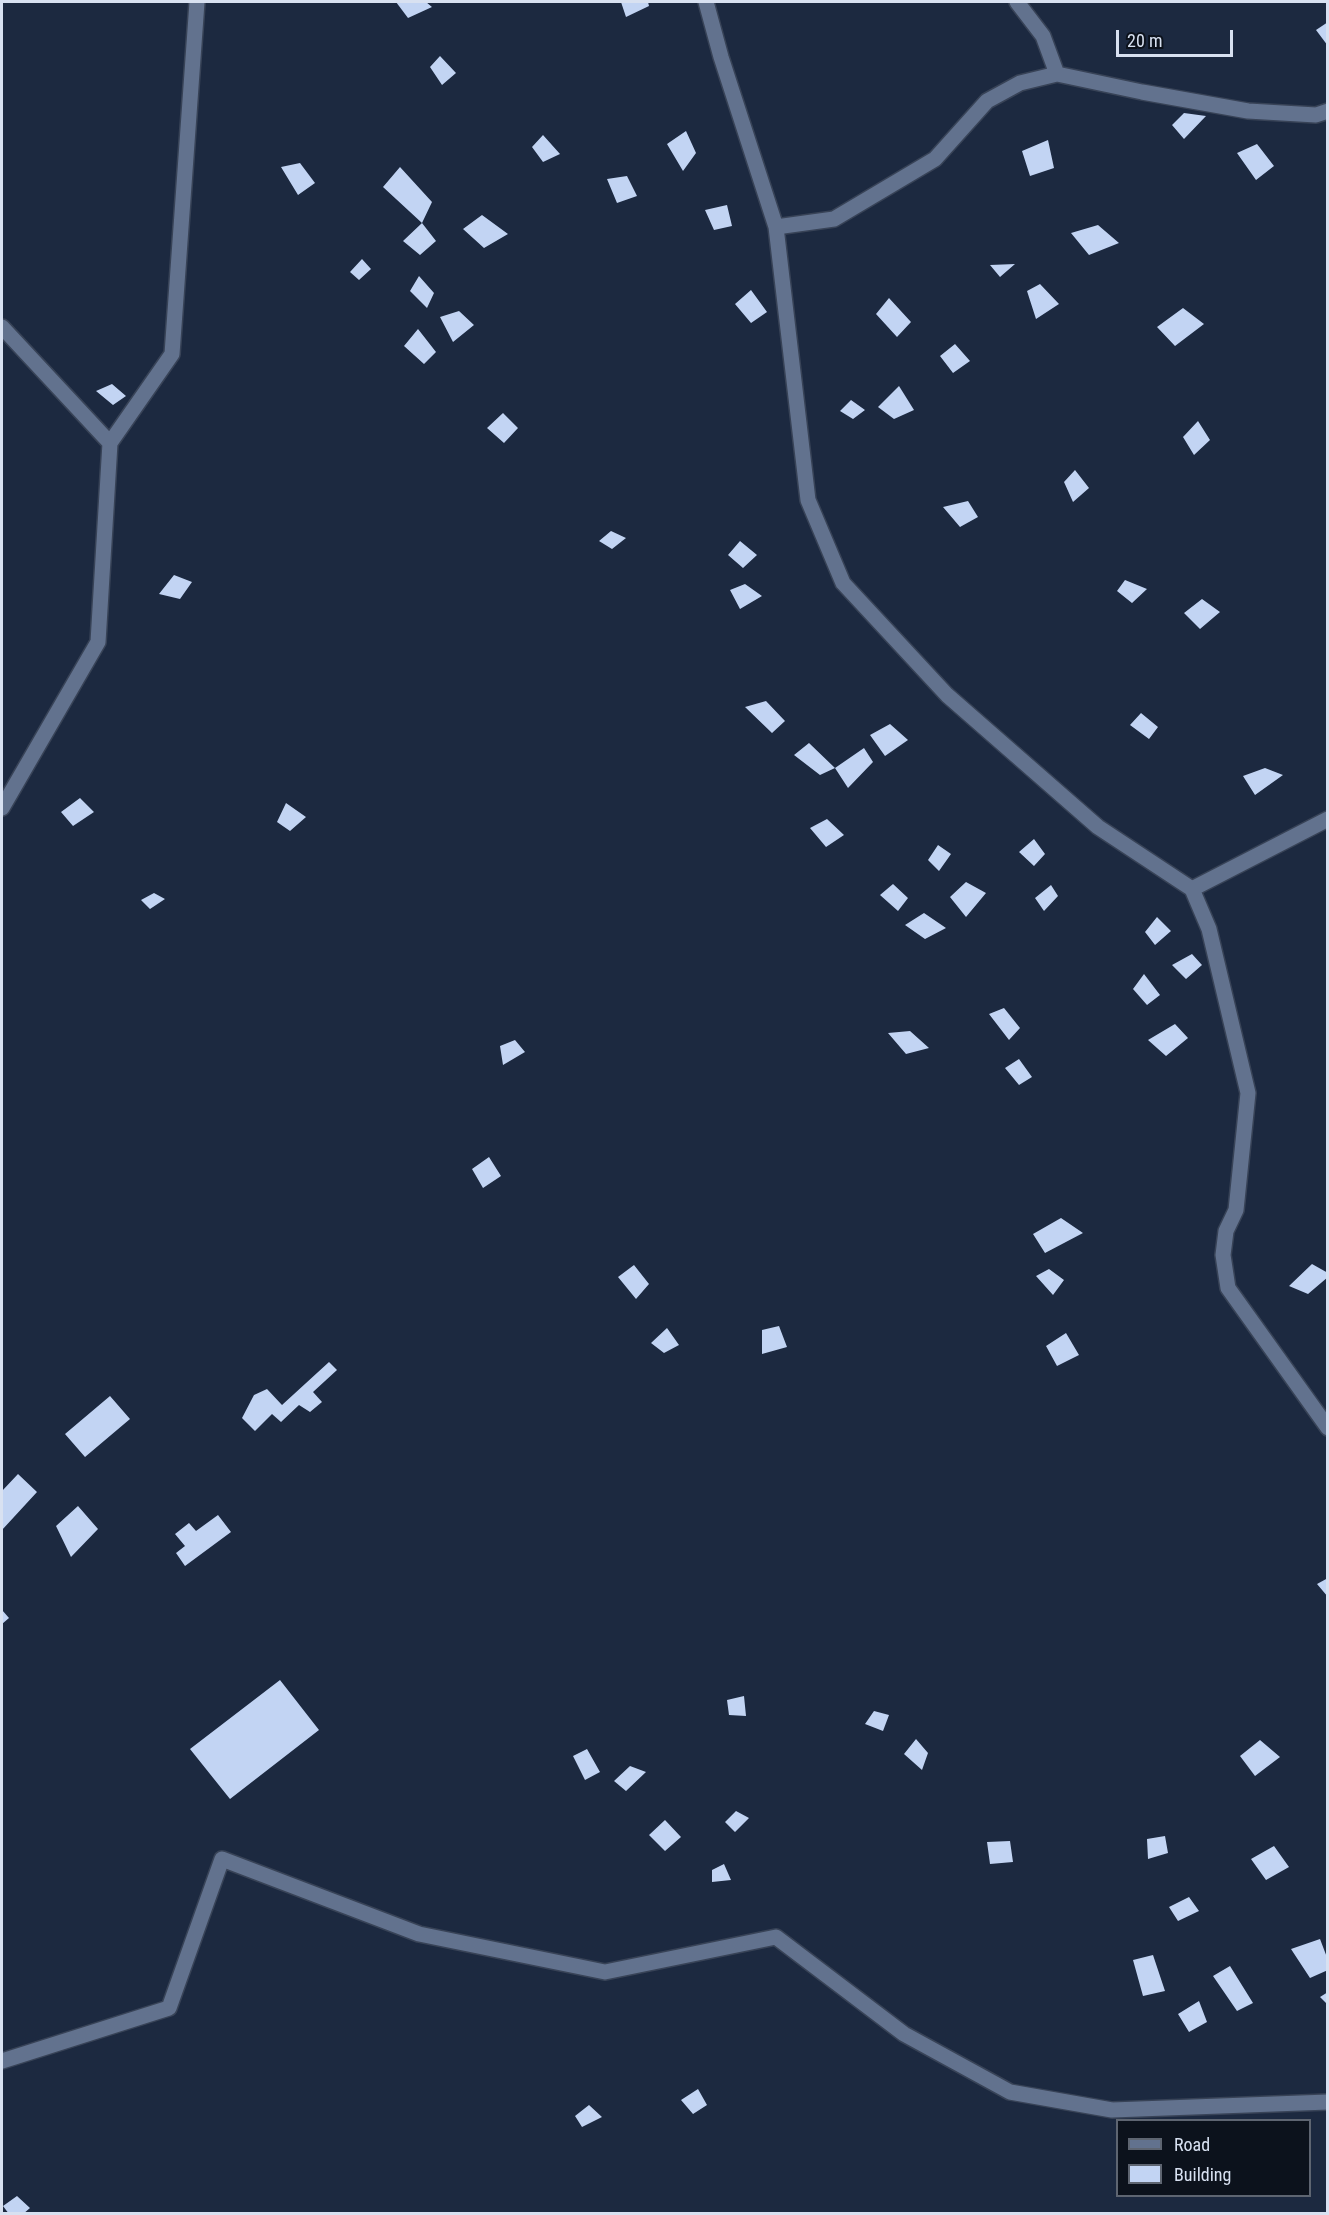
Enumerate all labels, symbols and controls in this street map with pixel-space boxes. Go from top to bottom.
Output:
scale bar [1119,18,1236,56]
text: 20 m [1127,30,1162,51]
legend [1116,2119,1311,2197]
text: Road [1174,2134,1210,2155]
text: Building [1174,2164,1231,2185]

